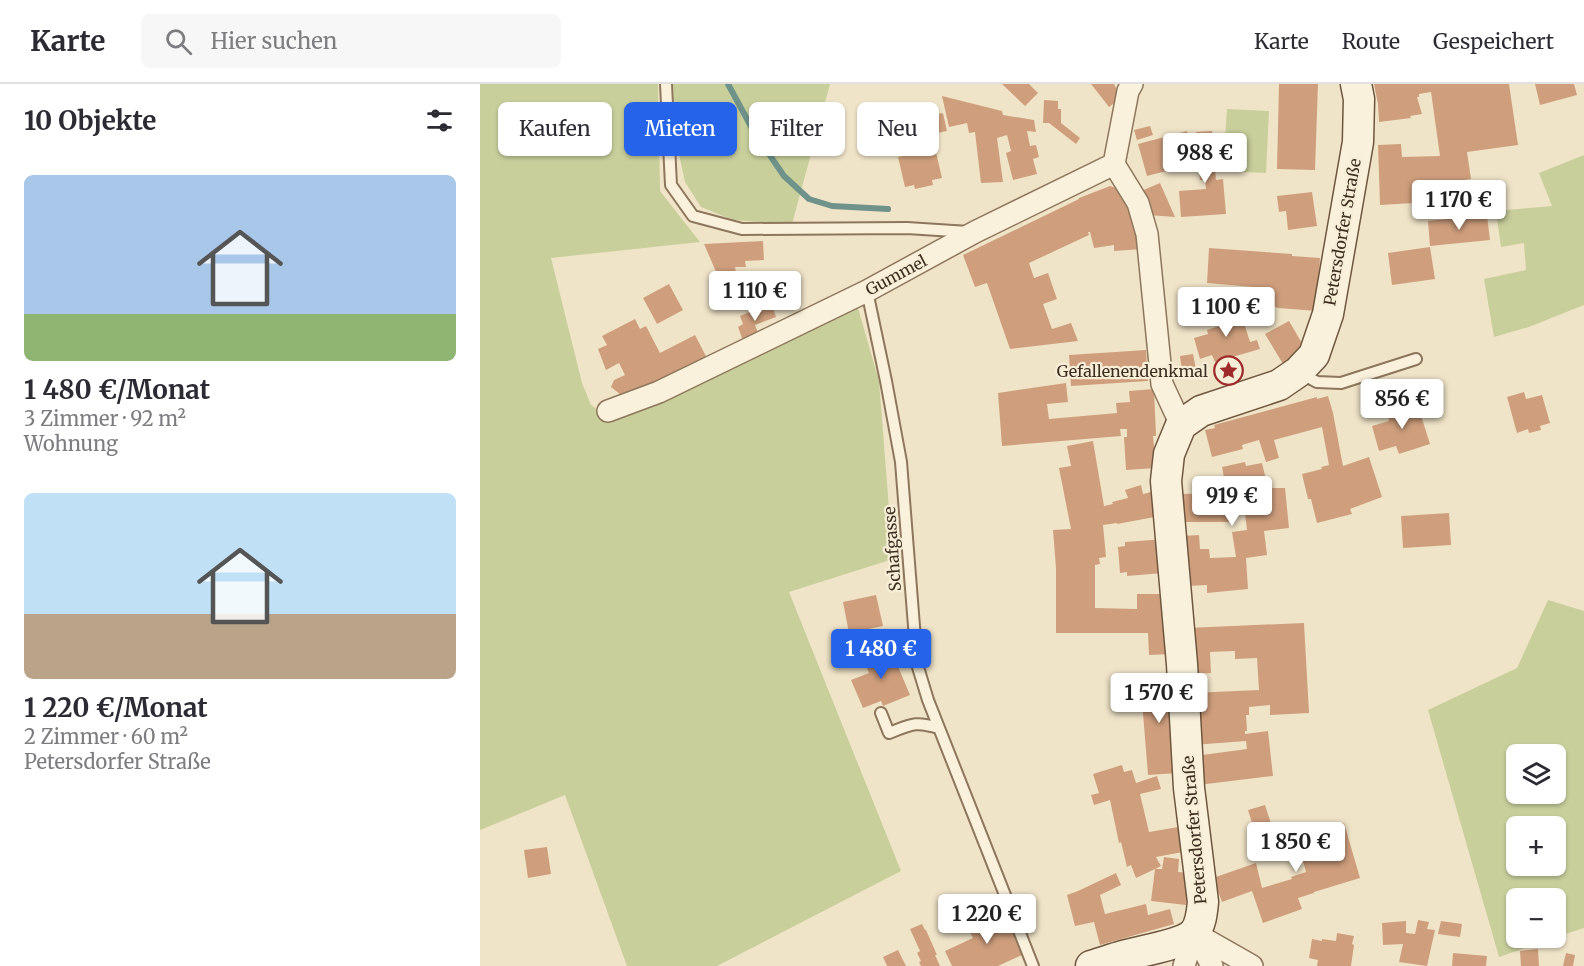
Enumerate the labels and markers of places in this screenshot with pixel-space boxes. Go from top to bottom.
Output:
pin: 988 € [1163,133,1247,184]
pin: 1 170 € [1404,180,1514,231]
pin: 1 110 € [700,271,810,322]
pin: 1 100 € [1171,287,1281,338]
place icon: Gefallenendenkmal [1213,355,1245,387]
place label: Gefallenendenkmal [1057,361,1208,381]
pin: 856 € [1360,379,1444,430]
pin: 919 € [1190,476,1274,527]
pin: 1 480 € [826,629,936,680]
pin: 1 570 € [1104,673,1214,724]
pin: 1 850 € [1241,822,1351,873]
pin: 1 220 € [932,894,1042,945]

